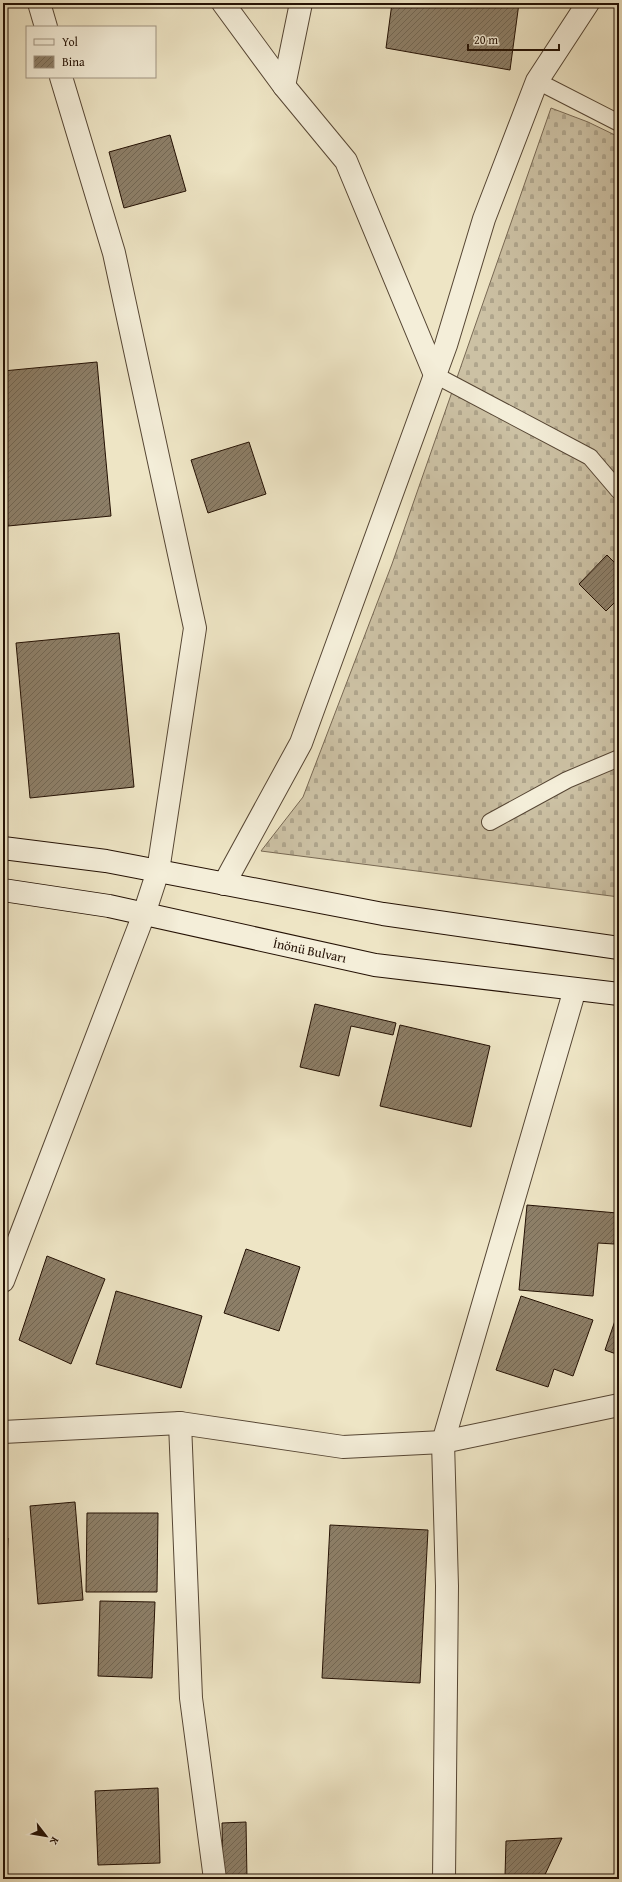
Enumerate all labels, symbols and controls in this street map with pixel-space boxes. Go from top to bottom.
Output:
legend [26,26,156,78]
scale bar [468,26,559,52]
text: 20 m [474,31,498,48]
text: Yol [62,33,79,50]
text: Bina [62,53,85,70]
street label: İnönü Bulvarı [271,933,349,968]
north arrow [26,1816,66,1856]
text: K [46,1834,63,1848]

